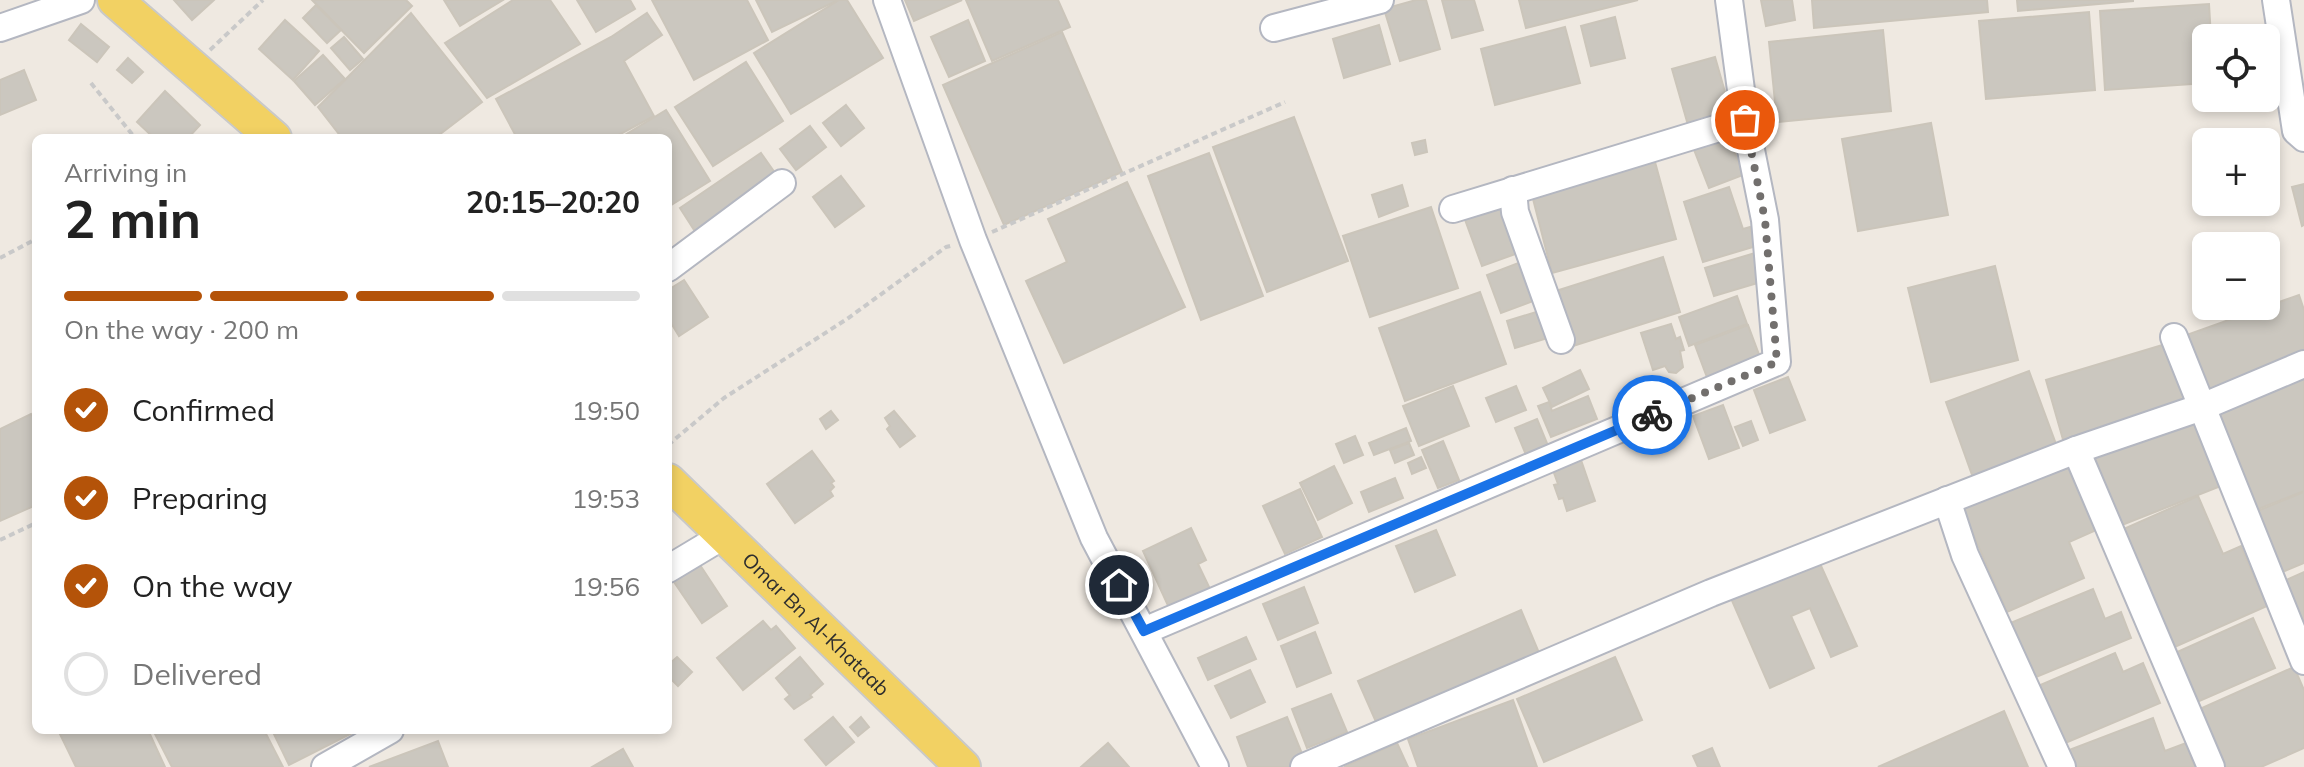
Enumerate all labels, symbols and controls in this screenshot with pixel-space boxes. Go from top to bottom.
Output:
map controls [2192,24,2280,320]
button: locate [2192,24,2280,112]
pin [1711,86,1779,154]
icon: bag [1723,98,1767,142]
button: + [2192,128,2280,216]
text: Arriving in [64,156,187,189]
text: 20:15–20:20 [466,183,640,221]
text: 2 min [64,186,201,251]
button: − [2192,232,2280,320]
text: On the way · 200 m [64,313,299,346]
courier [1612,375,1692,455]
icon: check [64,388,108,432]
text: Confirmed [132,391,275,429]
icon: bike [1630,393,1674,437]
text: 19:50 [572,394,640,427]
icon: check [64,476,108,520]
text: Preparing [132,479,268,517]
text: 19:53 [572,482,640,515]
street label: Omar Bn Al-Khataab [737,547,895,701]
pin [1085,551,1153,619]
icon: home [1097,563,1141,607]
icon: check [64,564,108,608]
text: On the way [132,567,292,605]
text: 19:56 [572,570,640,603]
text: Delivered [132,655,262,693]

